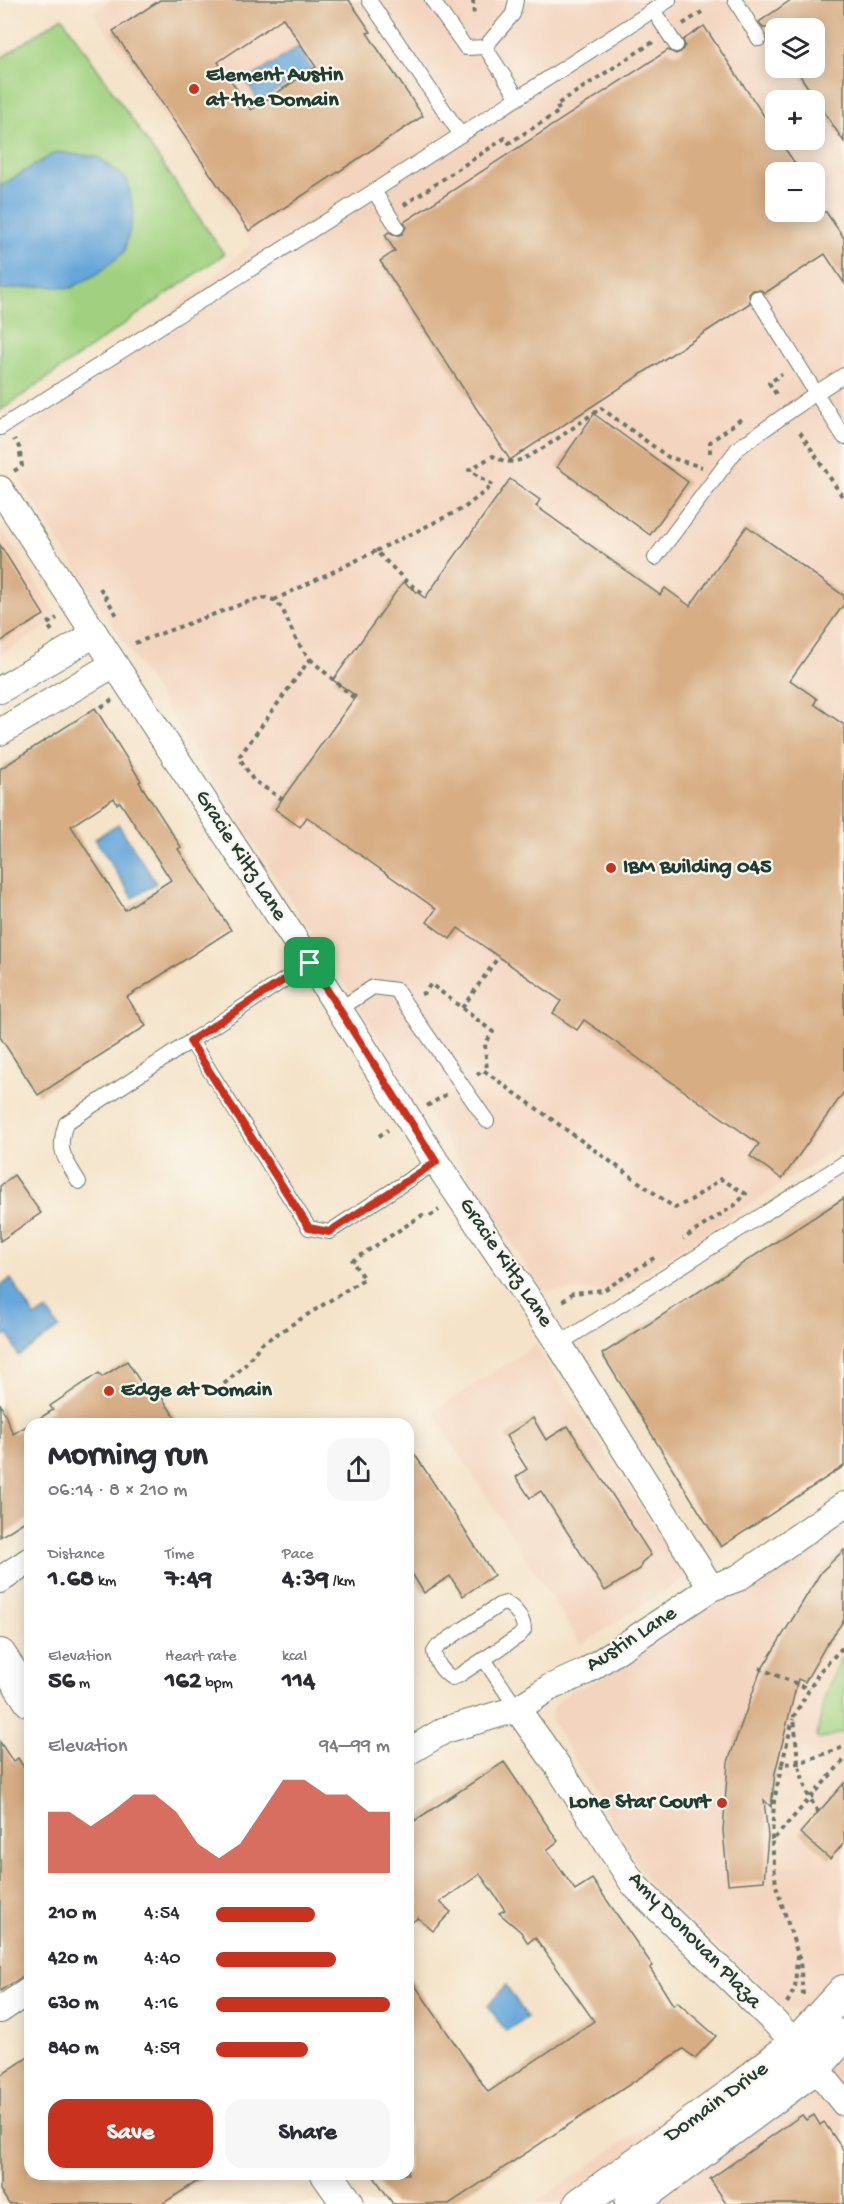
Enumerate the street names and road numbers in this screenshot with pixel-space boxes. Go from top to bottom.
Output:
street label: Gracie Kiltz Lane [188,786,292,927]
street label: Gracie Kiltz Lane [452,1193,558,1333]
street label: Austin Lane [582,1601,683,1679]
street label: Amy Donovan Plaza [622,1867,767,2016]
street label: Domain Drive [658,2056,775,2151]

